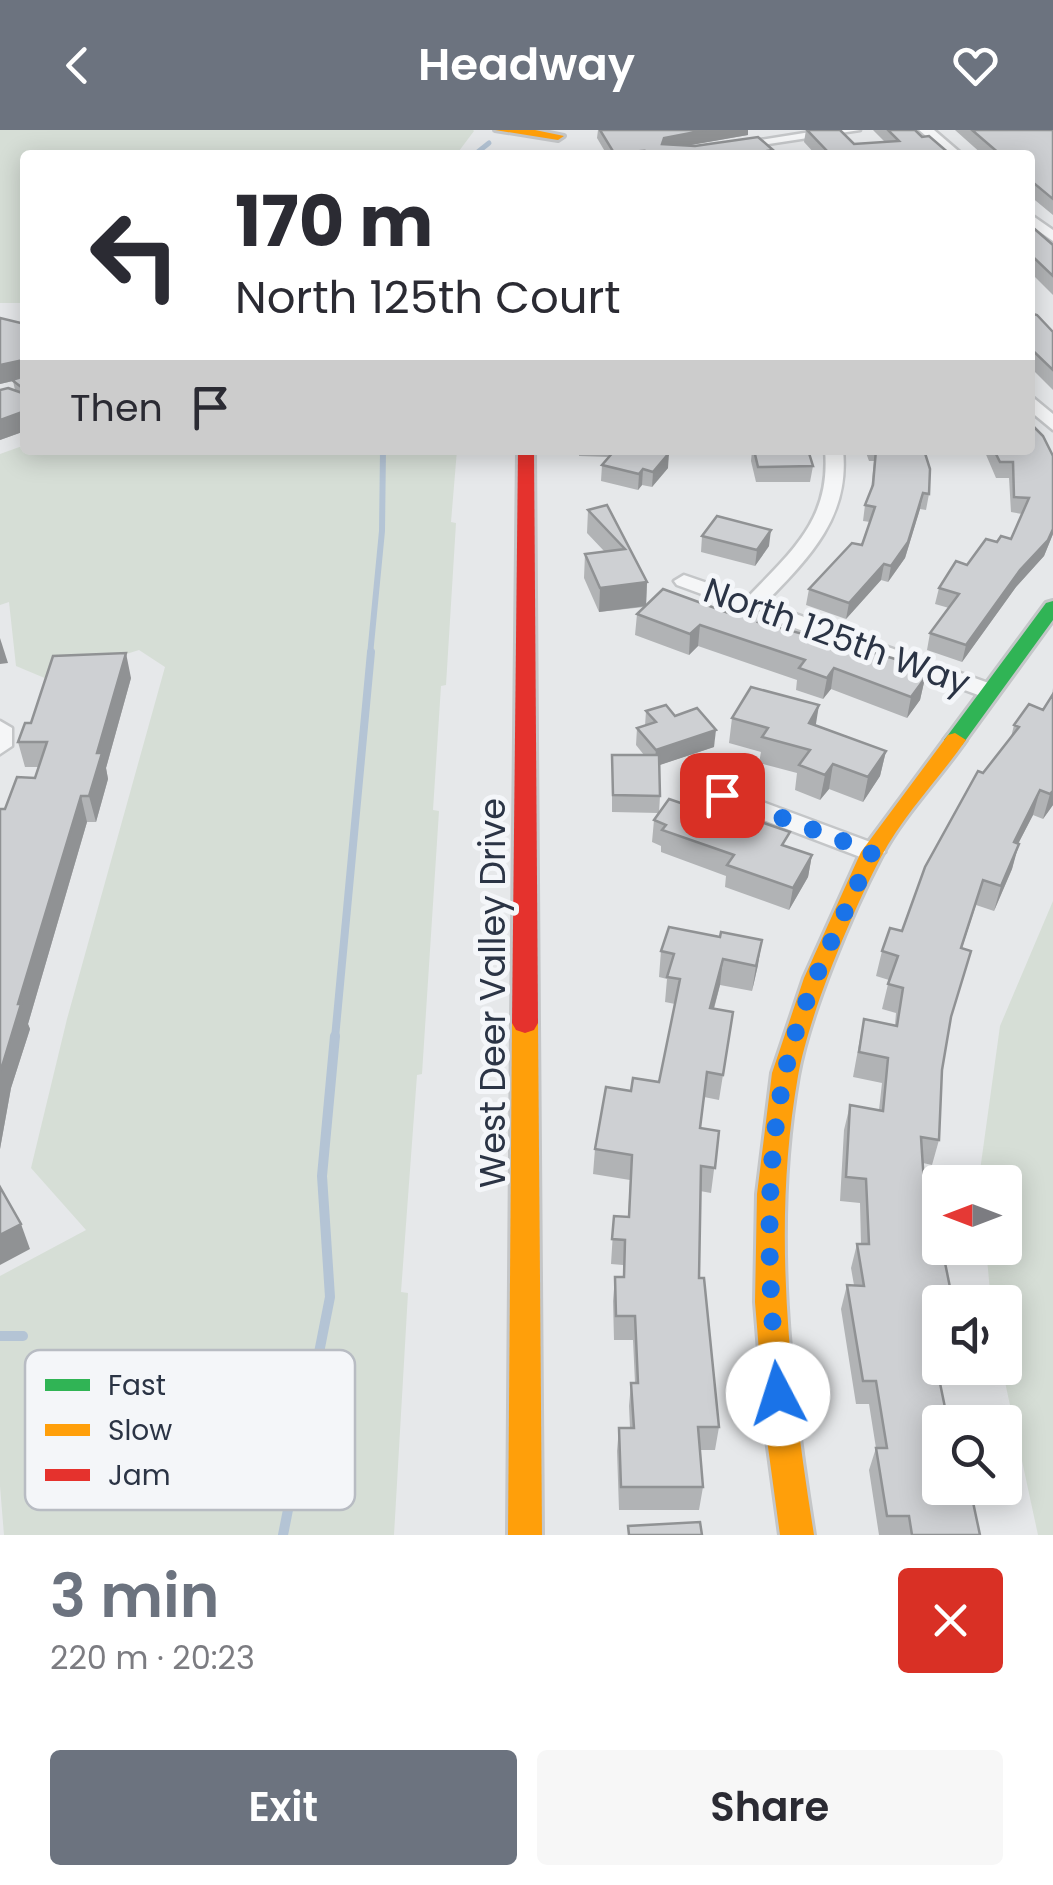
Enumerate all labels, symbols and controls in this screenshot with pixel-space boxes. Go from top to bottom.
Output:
text: Headway [418,33,635,96]
icon: back [50,38,105,93]
icon: heart [948,38,1003,93]
text: 170 m [235,172,433,271]
icon: left [70,190,200,320]
text: North 125th Court [235,266,621,329]
icon: arrive [183,380,238,435]
text: Then [70,381,163,434]
street label: North 125th Way [697,565,977,707]
pin [680,753,765,838]
icon: arrive [695,768,750,823]
street label: West Deer Valley Drive [468,798,517,1188]
north arrow [922,1165,1022,1265]
map controls [922,1165,1022,1505]
button: sound [922,1285,1022,1385]
position arrow [726,1342,830,1446]
legend [25,1350,355,1510]
text: Fast [108,1366,166,1405]
button: search [922,1405,1022,1505]
text: Slow [108,1411,172,1450]
text: Jam [108,1456,171,1495]
text: 3 min [50,1554,219,1638]
button: close [898,1568,1003,1673]
text: 220 m · 20:23 [50,1635,255,1680]
button: Exit [50,1750,517,1865]
button: Share [537,1750,1003,1865]

